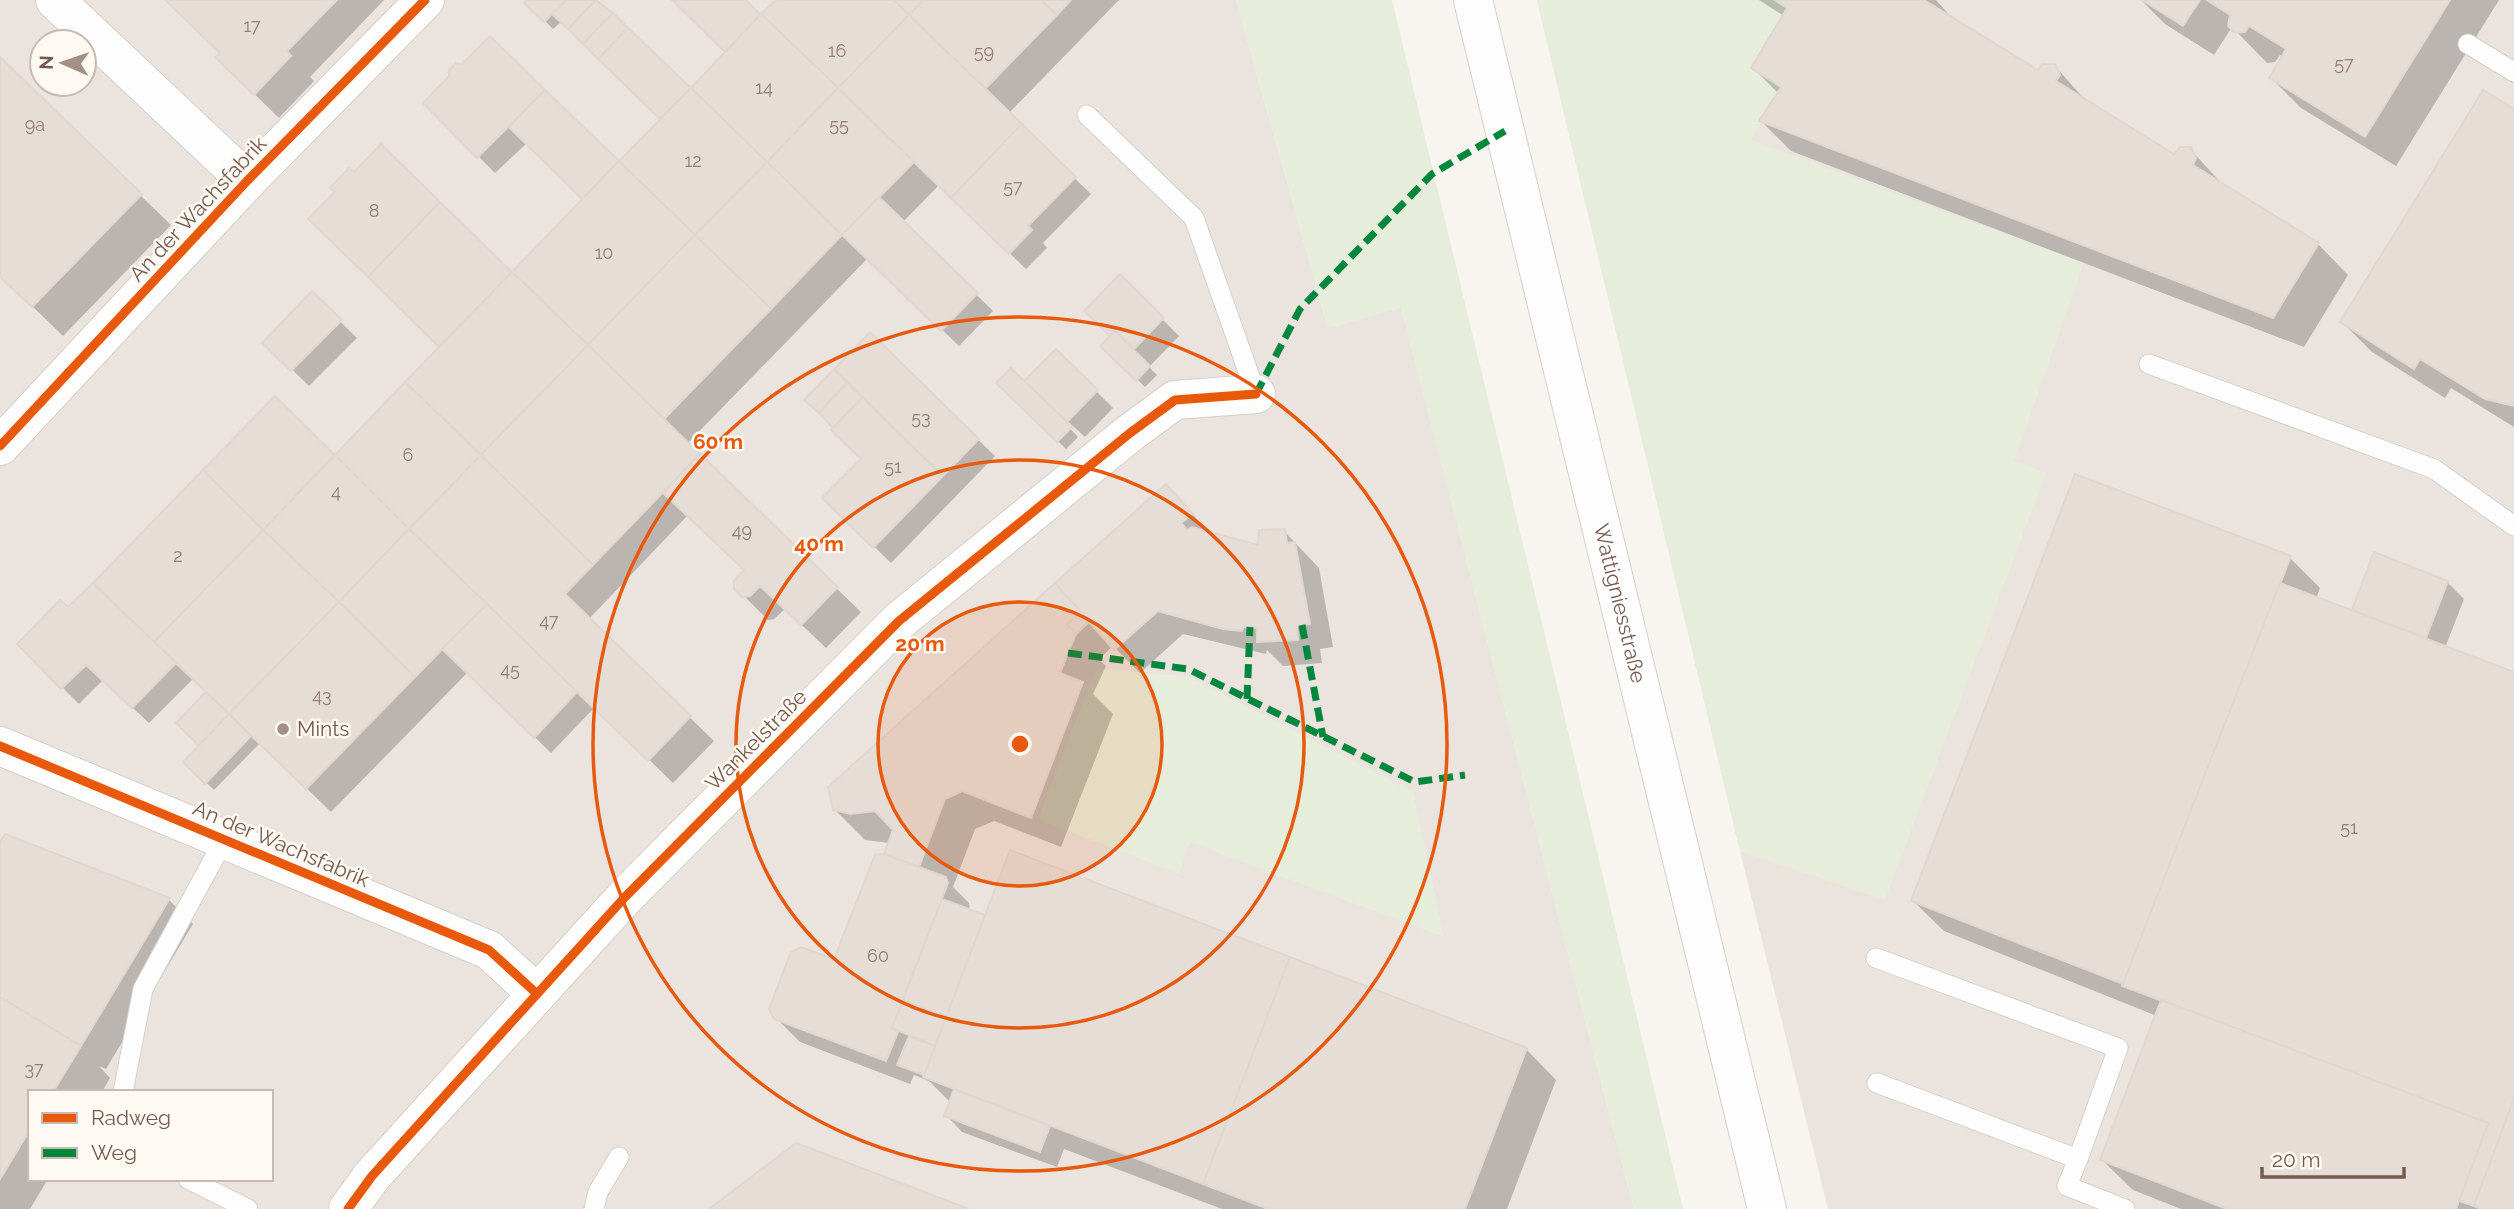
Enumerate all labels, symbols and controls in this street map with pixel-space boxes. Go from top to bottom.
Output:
house number: 17 [243,15,261,36]
north arrow [28,28,98,98]
house number: 16 [828,40,846,61]
house number: 59 [974,41,994,62]
house number: 57 [2334,53,2354,74]
text: N [35,55,57,70]
house number: 14 [755,77,773,98]
house number: 9a [25,114,45,135]
house number: 55 [829,114,849,135]
street label: An der Wachsfabrik [124,131,271,286]
house number: 12 [684,150,702,171]
house number: 57 [1003,176,1023,197]
house number: 8 [369,200,379,221]
house number: 10 [595,242,613,263]
house number: 53 [911,407,931,428]
text: 60 m [693,429,743,454]
house number: 6 [403,444,414,465]
house number: 51 [884,456,902,477]
house number: 4 [331,481,341,502]
house number: 49 [732,520,752,541]
street label: Wattigniesstraße [1589,521,1652,685]
text: 40 m [794,531,844,556]
house number: 2 [173,545,183,566]
house number: 47 [539,610,559,631]
text: 20 m [895,631,945,656]
house number: 45 [500,659,520,680]
street label: Wankelstraße [700,684,812,796]
house number: 43 [312,685,332,706]
place label: Mints [297,716,349,741]
marker: Mints [275,721,291,737]
centre of rings [1008,732,1032,756]
street label: An der Wachsfabrik [189,795,373,892]
house number: 51 [2340,817,2358,838]
house number: 60 [867,945,889,966]
house number: 37 [24,1058,44,1079]
legend [28,1090,273,1181]
text: Radweg [91,1105,171,1130]
scale bar [2262,1136,2404,1180]
text: Weg [91,1140,137,1165]
text: 20 m [2272,1147,2320,1172]

